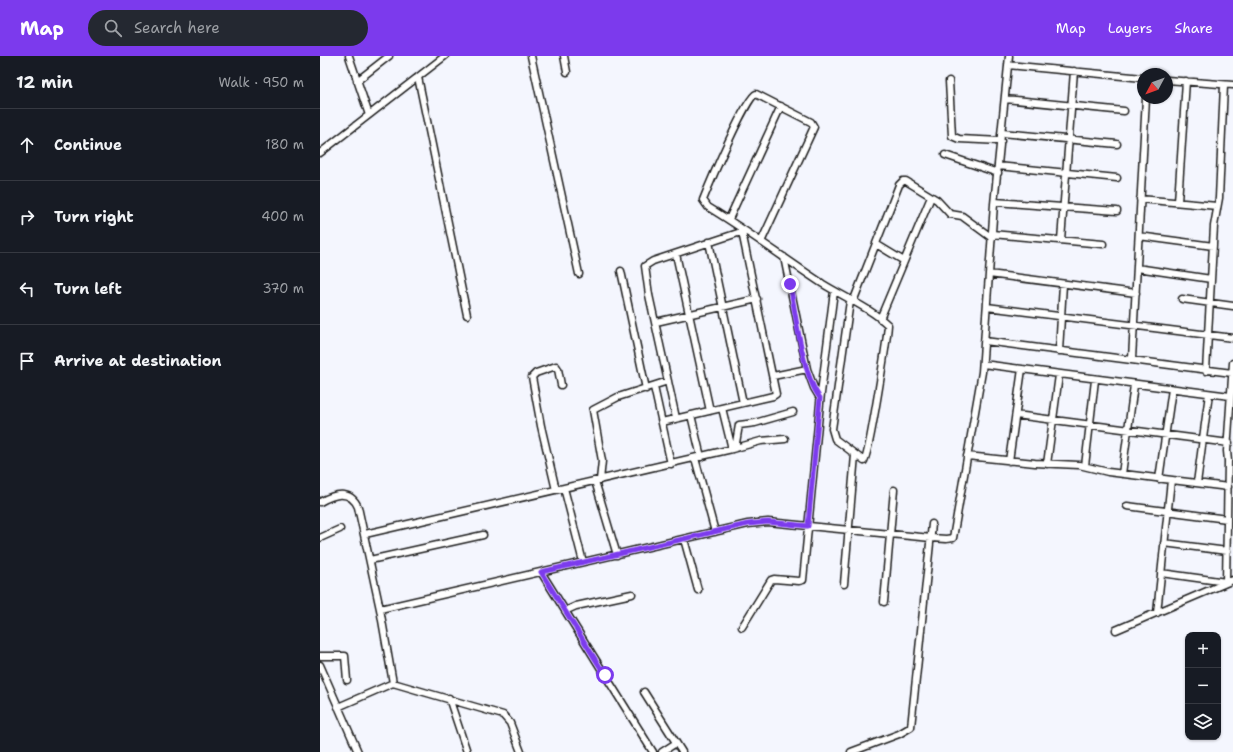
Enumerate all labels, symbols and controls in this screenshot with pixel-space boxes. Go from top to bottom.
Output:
search box [88,10,368,46]
text: Map [20,16,64,41]
icon: search [102,17,124,39]
text: Search here [134,18,220,38]
text: Map [1056,19,1086,37]
text: Layers [1108,19,1152,37]
text: Share [1174,19,1213,37]
north arrow [1137,68,1173,104]
text: 12 min [16,71,73,93]
text: Walk · 950 m [219,74,304,91]
icon: ahead [16,134,38,156]
text: Continue [54,135,122,155]
text: 180 m [265,136,304,153]
icon: right [16,206,38,228]
text: Turn right [54,207,134,227]
text: 400 m [261,208,304,225]
route end [781,275,799,293]
icon: left [16,278,38,300]
text: Turn left [54,279,122,299]
text: 370 m [262,280,304,297]
icon: arrive [16,350,38,372]
text: Arrive at destination [54,351,222,371]
map controls [1185,632,1221,740]
button: + [1185,632,1221,668]
route start [596,666,614,684]
button: − [1185,668,1221,704]
button: layers [1185,704,1221,740]

